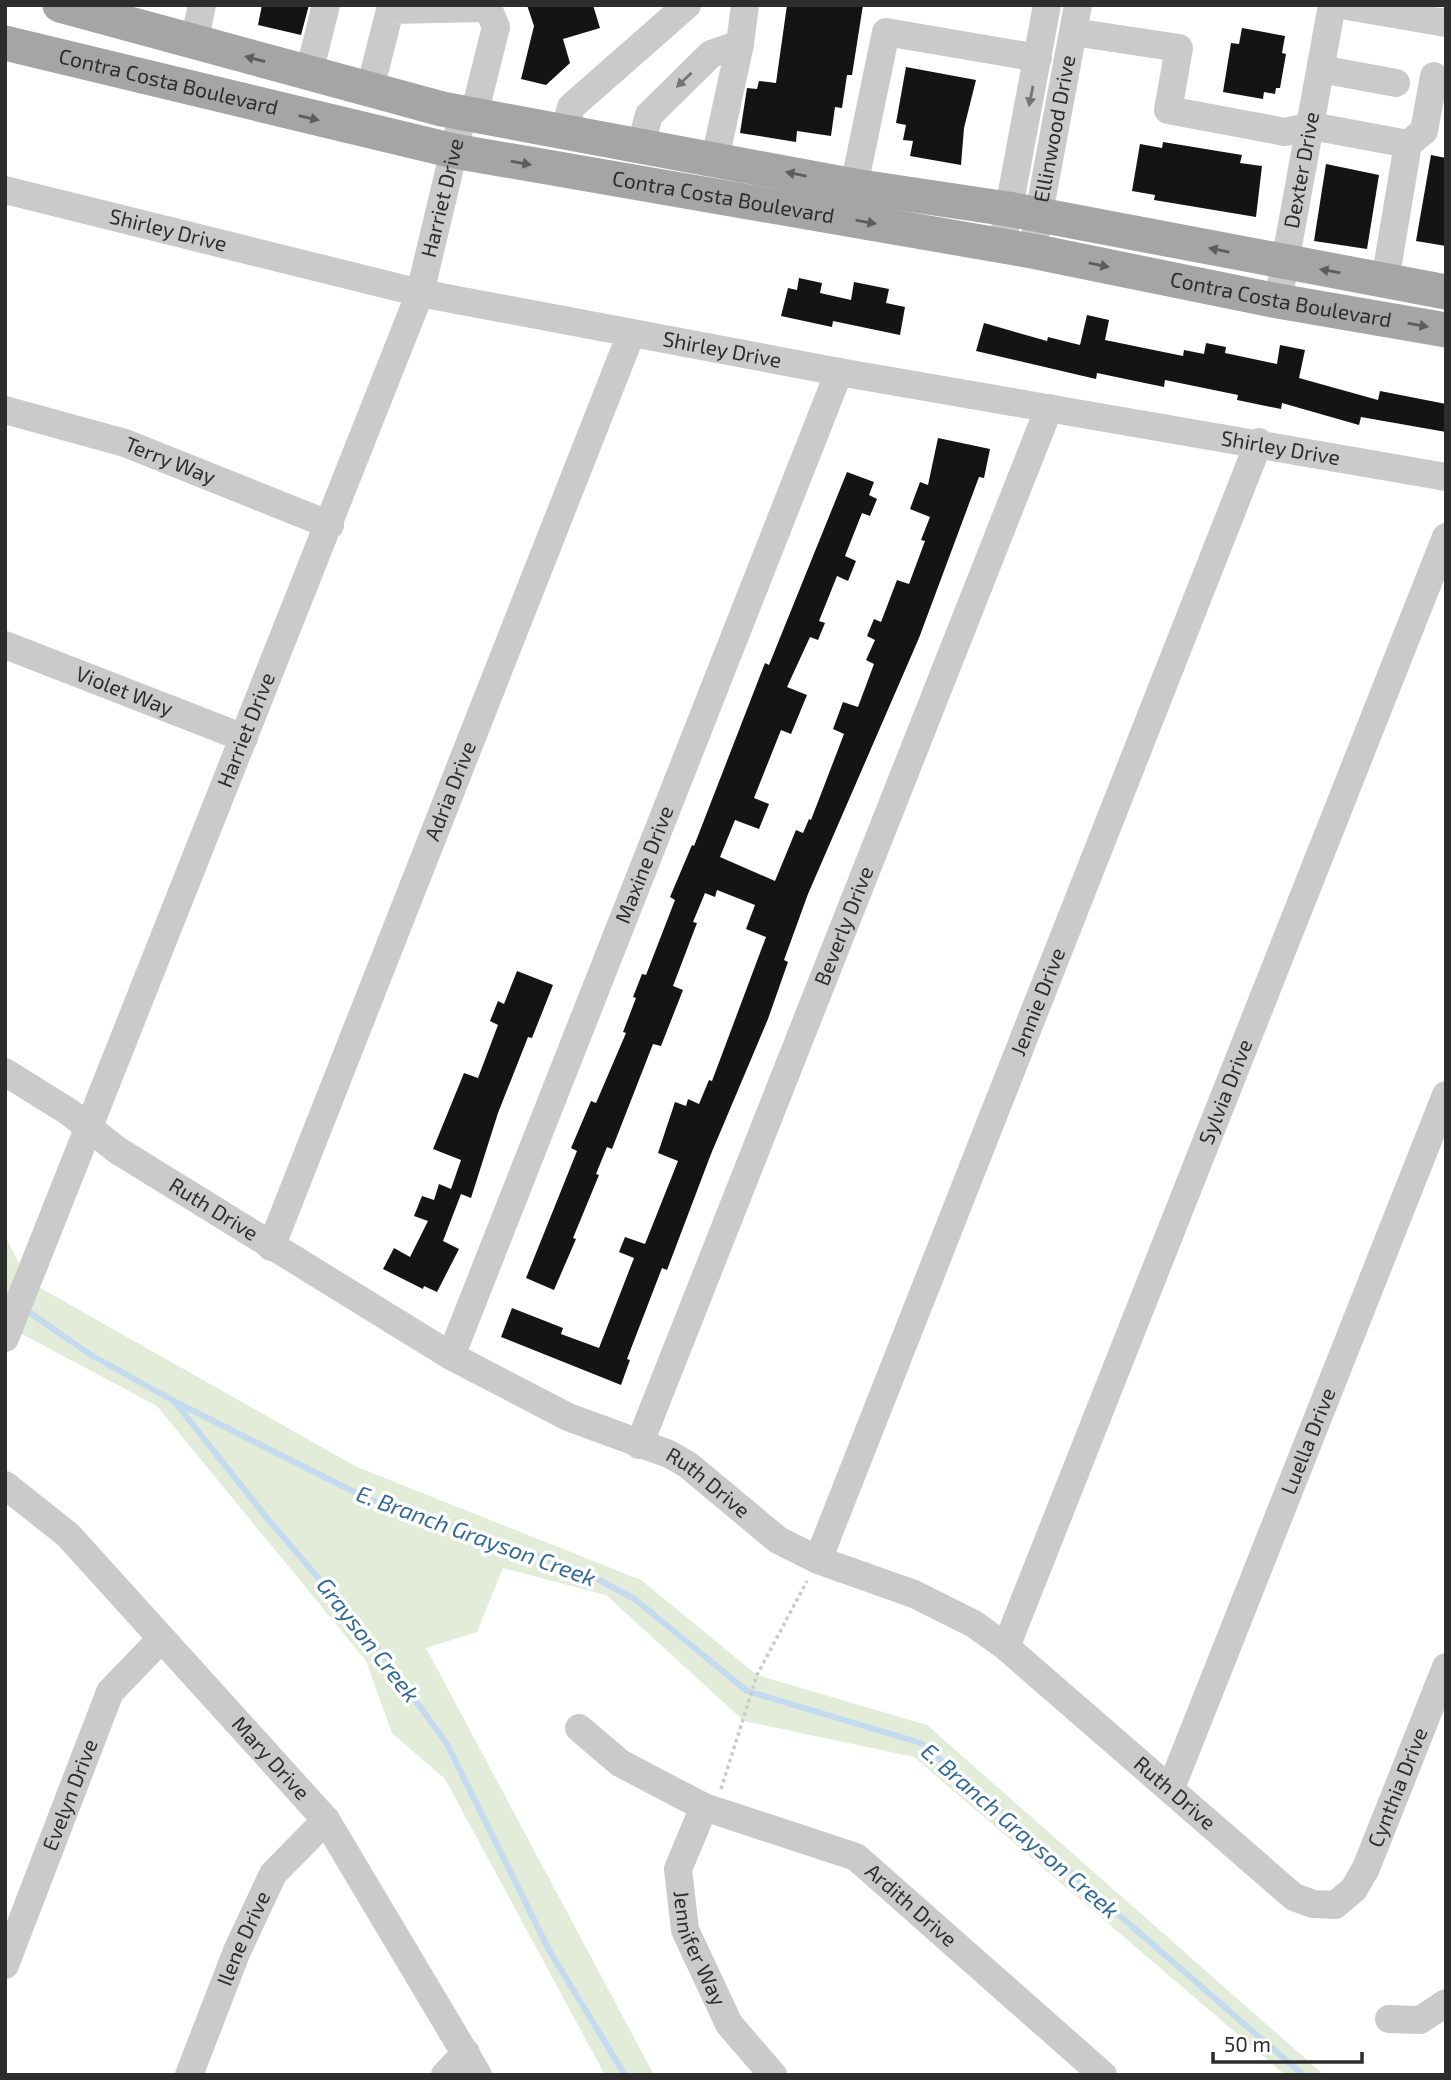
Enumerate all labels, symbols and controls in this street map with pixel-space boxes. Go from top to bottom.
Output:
street label: Contra Costa Boulevard [56,42,281,119]
one-way arrow [243,53,265,64]
street label: Ellinwood Drive [1027,53,1079,204]
one-way arrow [676,72,693,88]
one-way arrow [1025,86,1036,108]
street label: Dexter Drive [1277,110,1323,230]
one-way arrow [299,113,321,124]
street label: Harriet Drive [415,136,467,260]
one-way arrow [510,158,532,169]
street label: Contra Costa Boulevard [611,165,836,228]
one-way arrow [785,168,807,179]
street label: Shirley Drive [107,202,230,256]
one-way arrow [855,217,877,228]
one-way arrow [1208,244,1230,255]
one-way arrow [1088,259,1110,270]
street label: Contra Costa Boulevard [1168,265,1394,331]
one-way arrow [1319,265,1341,276]
one-way arrow [1407,320,1429,331]
street label: Shirley Drive [661,325,784,372]
street label: Shirley Drive [1219,424,1342,469]
street label: Terry Way [122,430,220,489]
street label: Violet Way [73,660,177,720]
street label: Harriet Drive [211,669,279,791]
street label: Adria Drive [418,737,480,844]
street label: Maxine Drive [609,802,678,927]
street label: Beverly Drive [808,862,878,989]
street label: Jennie Drive [1004,944,1069,1059]
street label: Sylvia Drive [1193,1035,1257,1148]
street label: Ruth Drive [165,1171,263,1245]
street label: Luella Drive [1275,1384,1340,1498]
street label: Ruth Drive [662,1441,756,1522]
water label: E. Branch Grayson Creek [353,1479,600,1591]
water label: Grayson Creek [311,1571,426,1707]
street label: Mary Drive [227,1711,316,1804]
street label: Cynthia Drive [1362,1724,1432,1850]
street label: Evelyn Drive [36,1735,102,1854]
water label: E. Branch Grayson Creek [916,1737,1125,1924]
street label: Ruth Drive [1130,1750,1221,1834]
street label: Ardith Drive [861,1857,963,1951]
street label: Ilene Drive [211,1887,274,1989]
street label: Jennifer Way [670,1889,733,2009]
scale bar [1213,2021,1362,2064]
text: 50 m [1224,2031,1271,2056]

